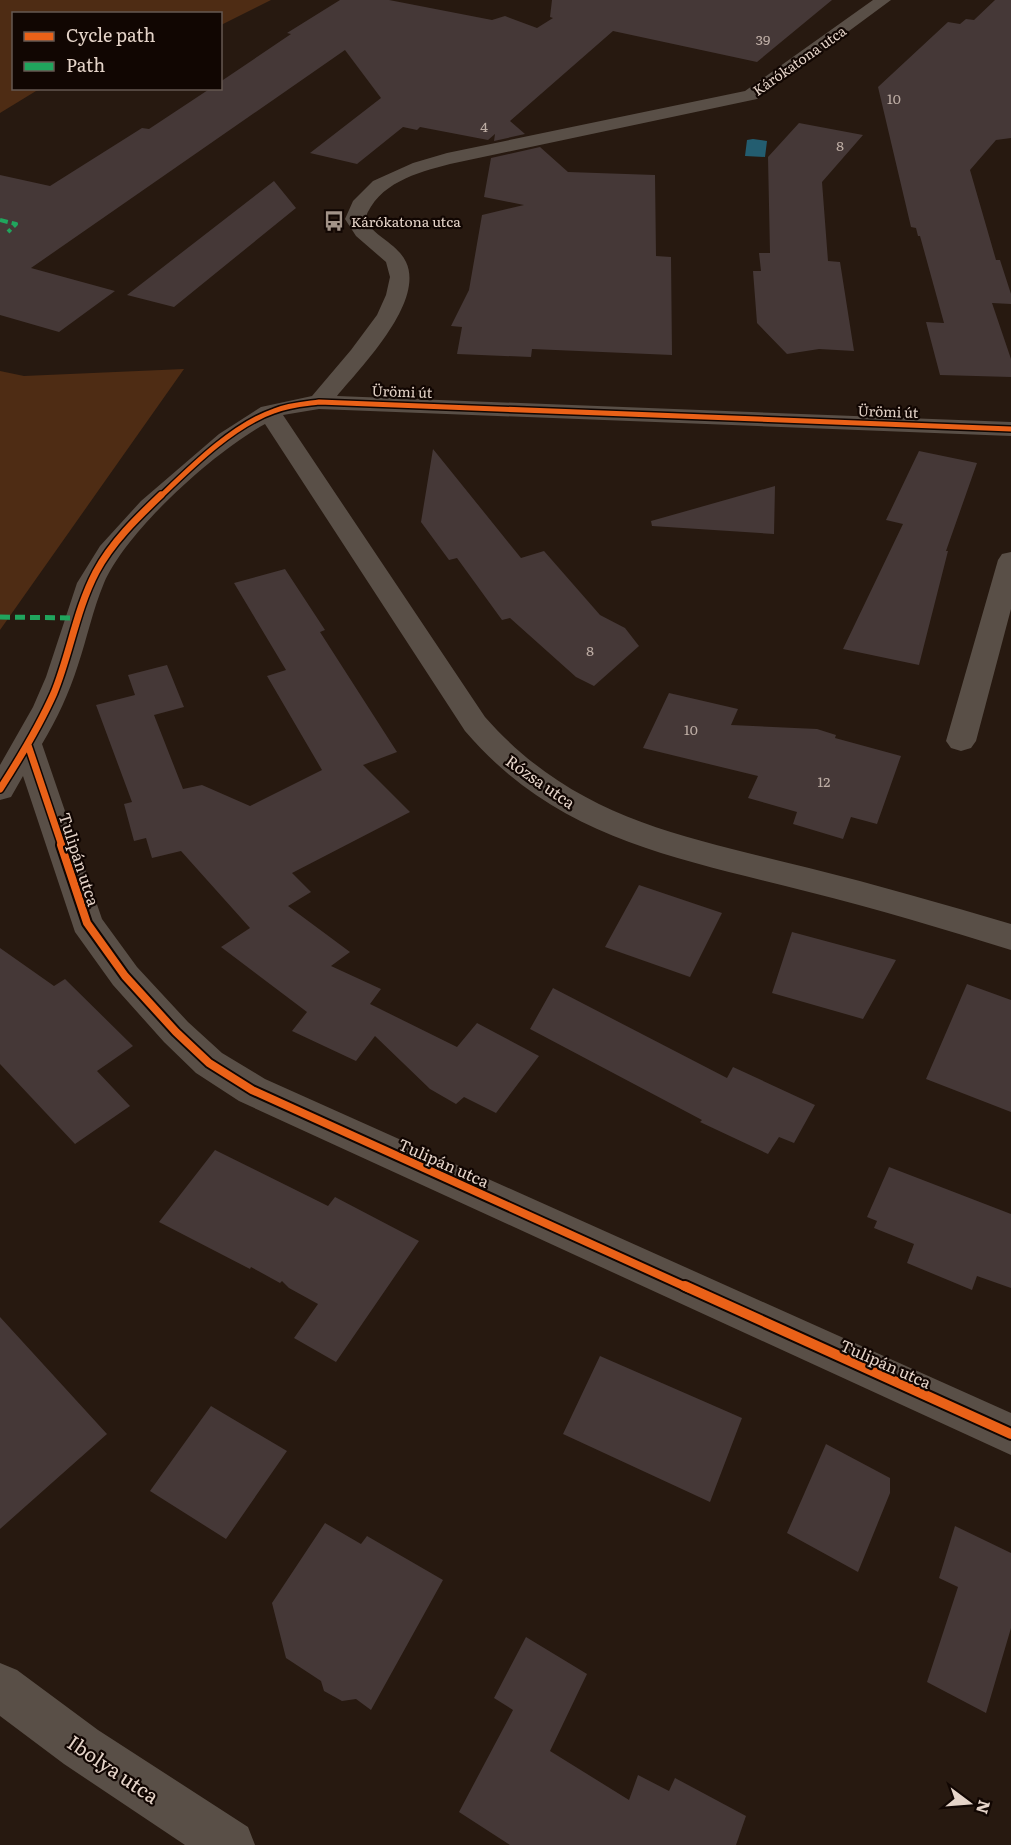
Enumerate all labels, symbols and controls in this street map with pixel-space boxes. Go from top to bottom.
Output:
legend [12,12,222,90]
street label: Kárókatona utca [748,20,850,100]
text: Cycle path [66,21,155,48]
house number: 39 [756,29,770,49]
text: Path [66,51,105,78]
house number: 10 [887,88,901,108]
house number: 4 [480,116,488,136]
house number: 8 [836,135,844,155]
bus stop icon: Kárókatona utca [322,209,346,233]
place label: Kárókatona utca [351,211,461,231]
street label: Ürömi út [371,380,433,402]
street label: Ürömi út [857,400,919,422]
house number: 8 [586,640,594,660]
house number: 10 [684,719,698,739]
street label: Rózsa utca [501,748,581,814]
house number: 12 [818,771,830,791]
street label: Tulipán utca [54,809,107,909]
street label: Tulipán utca [395,1131,494,1193]
street label: Tulipán utca [837,1332,936,1394]
street label: Ibolya utca [62,1726,166,1810]
north arrow [939,1773,999,1833]
text: N [971,1798,998,1817]

